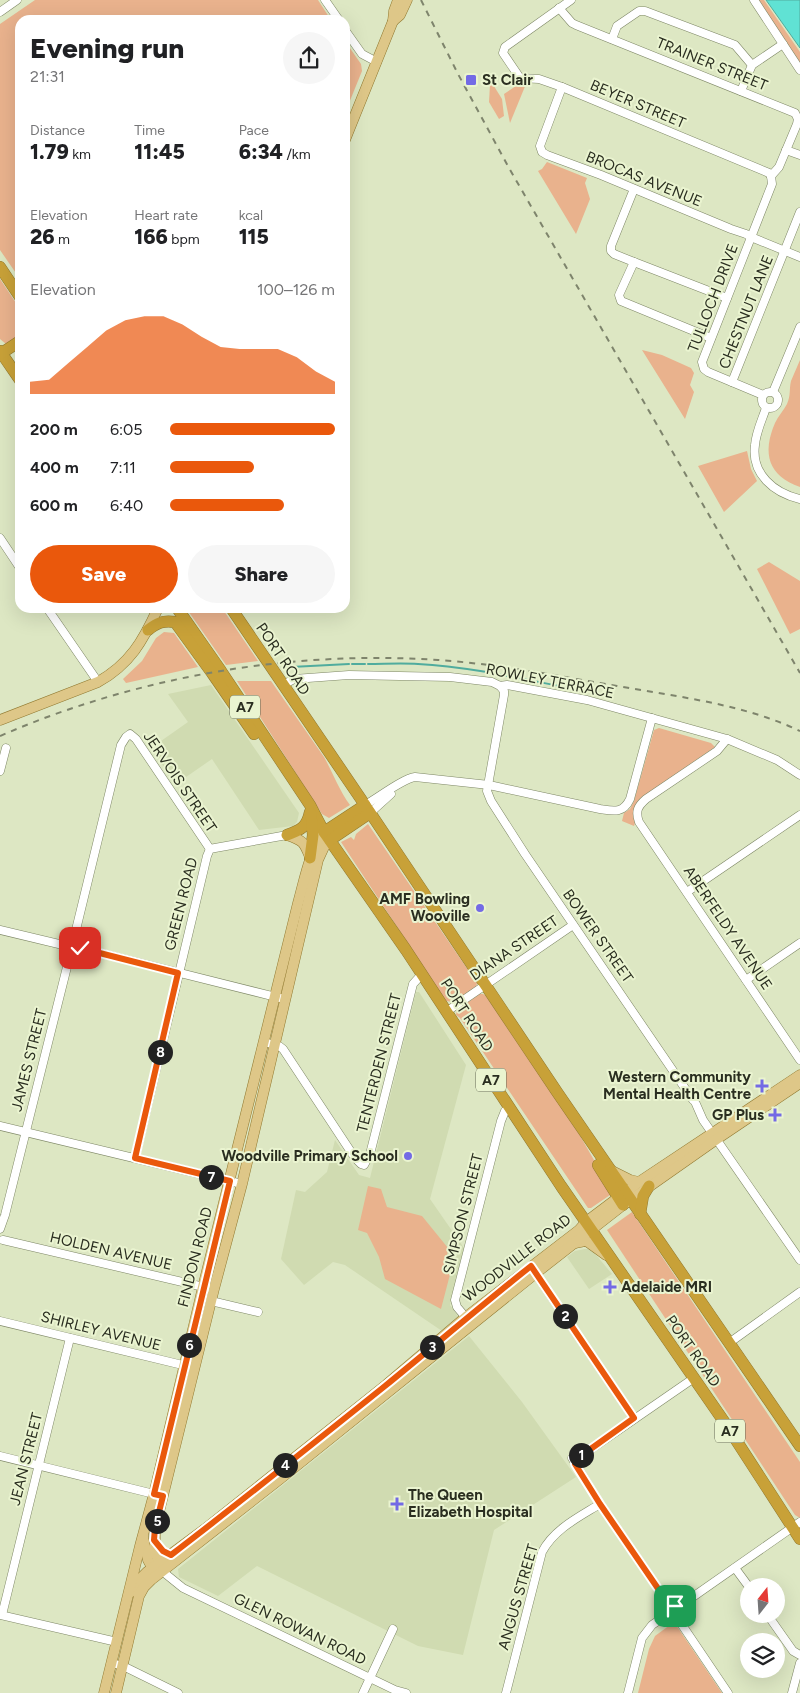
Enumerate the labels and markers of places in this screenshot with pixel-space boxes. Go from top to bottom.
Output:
place label: St Clair [482,71,533,89]
marker: St Clair [464,73,478,87]
place label: AMF Bowling Wooville [379,890,471,925]
marker: AMF Bowling Wooville [474,902,486,914]
pin [59,927,101,969]
pin: 8 [148,1040,172,1064]
place label: Western Community Mental Health Centre [603,1068,752,1103]
marker: Western Community Mental Health Centre [755,1079,769,1093]
place label: GP Plus [712,1106,764,1124]
marker: GP Plus [768,1108,782,1122]
place label: Woodville Primary School [221,1147,398,1165]
marker: Woodville Primary School [402,1150,414,1162]
pin: 7 [198,1164,224,1190]
place label: Adelaide MRI [621,1278,712,1296]
marker: Adelaide MRI [603,1280,617,1294]
pin: 2 [552,1304,578,1328]
pin: 6 [176,1332,202,1358]
pin: 3 [420,1334,444,1360]
pin: 1 [568,1442,594,1468]
pin: 4 [272,1452,298,1478]
place label: The Queen Elizabeth Hospital [408,1486,533,1521]
marker: The Queen Elizabeth Hospital [390,1497,404,1511]
pin: 5 [144,1508,170,1534]
pin [654,1585,696,1627]

